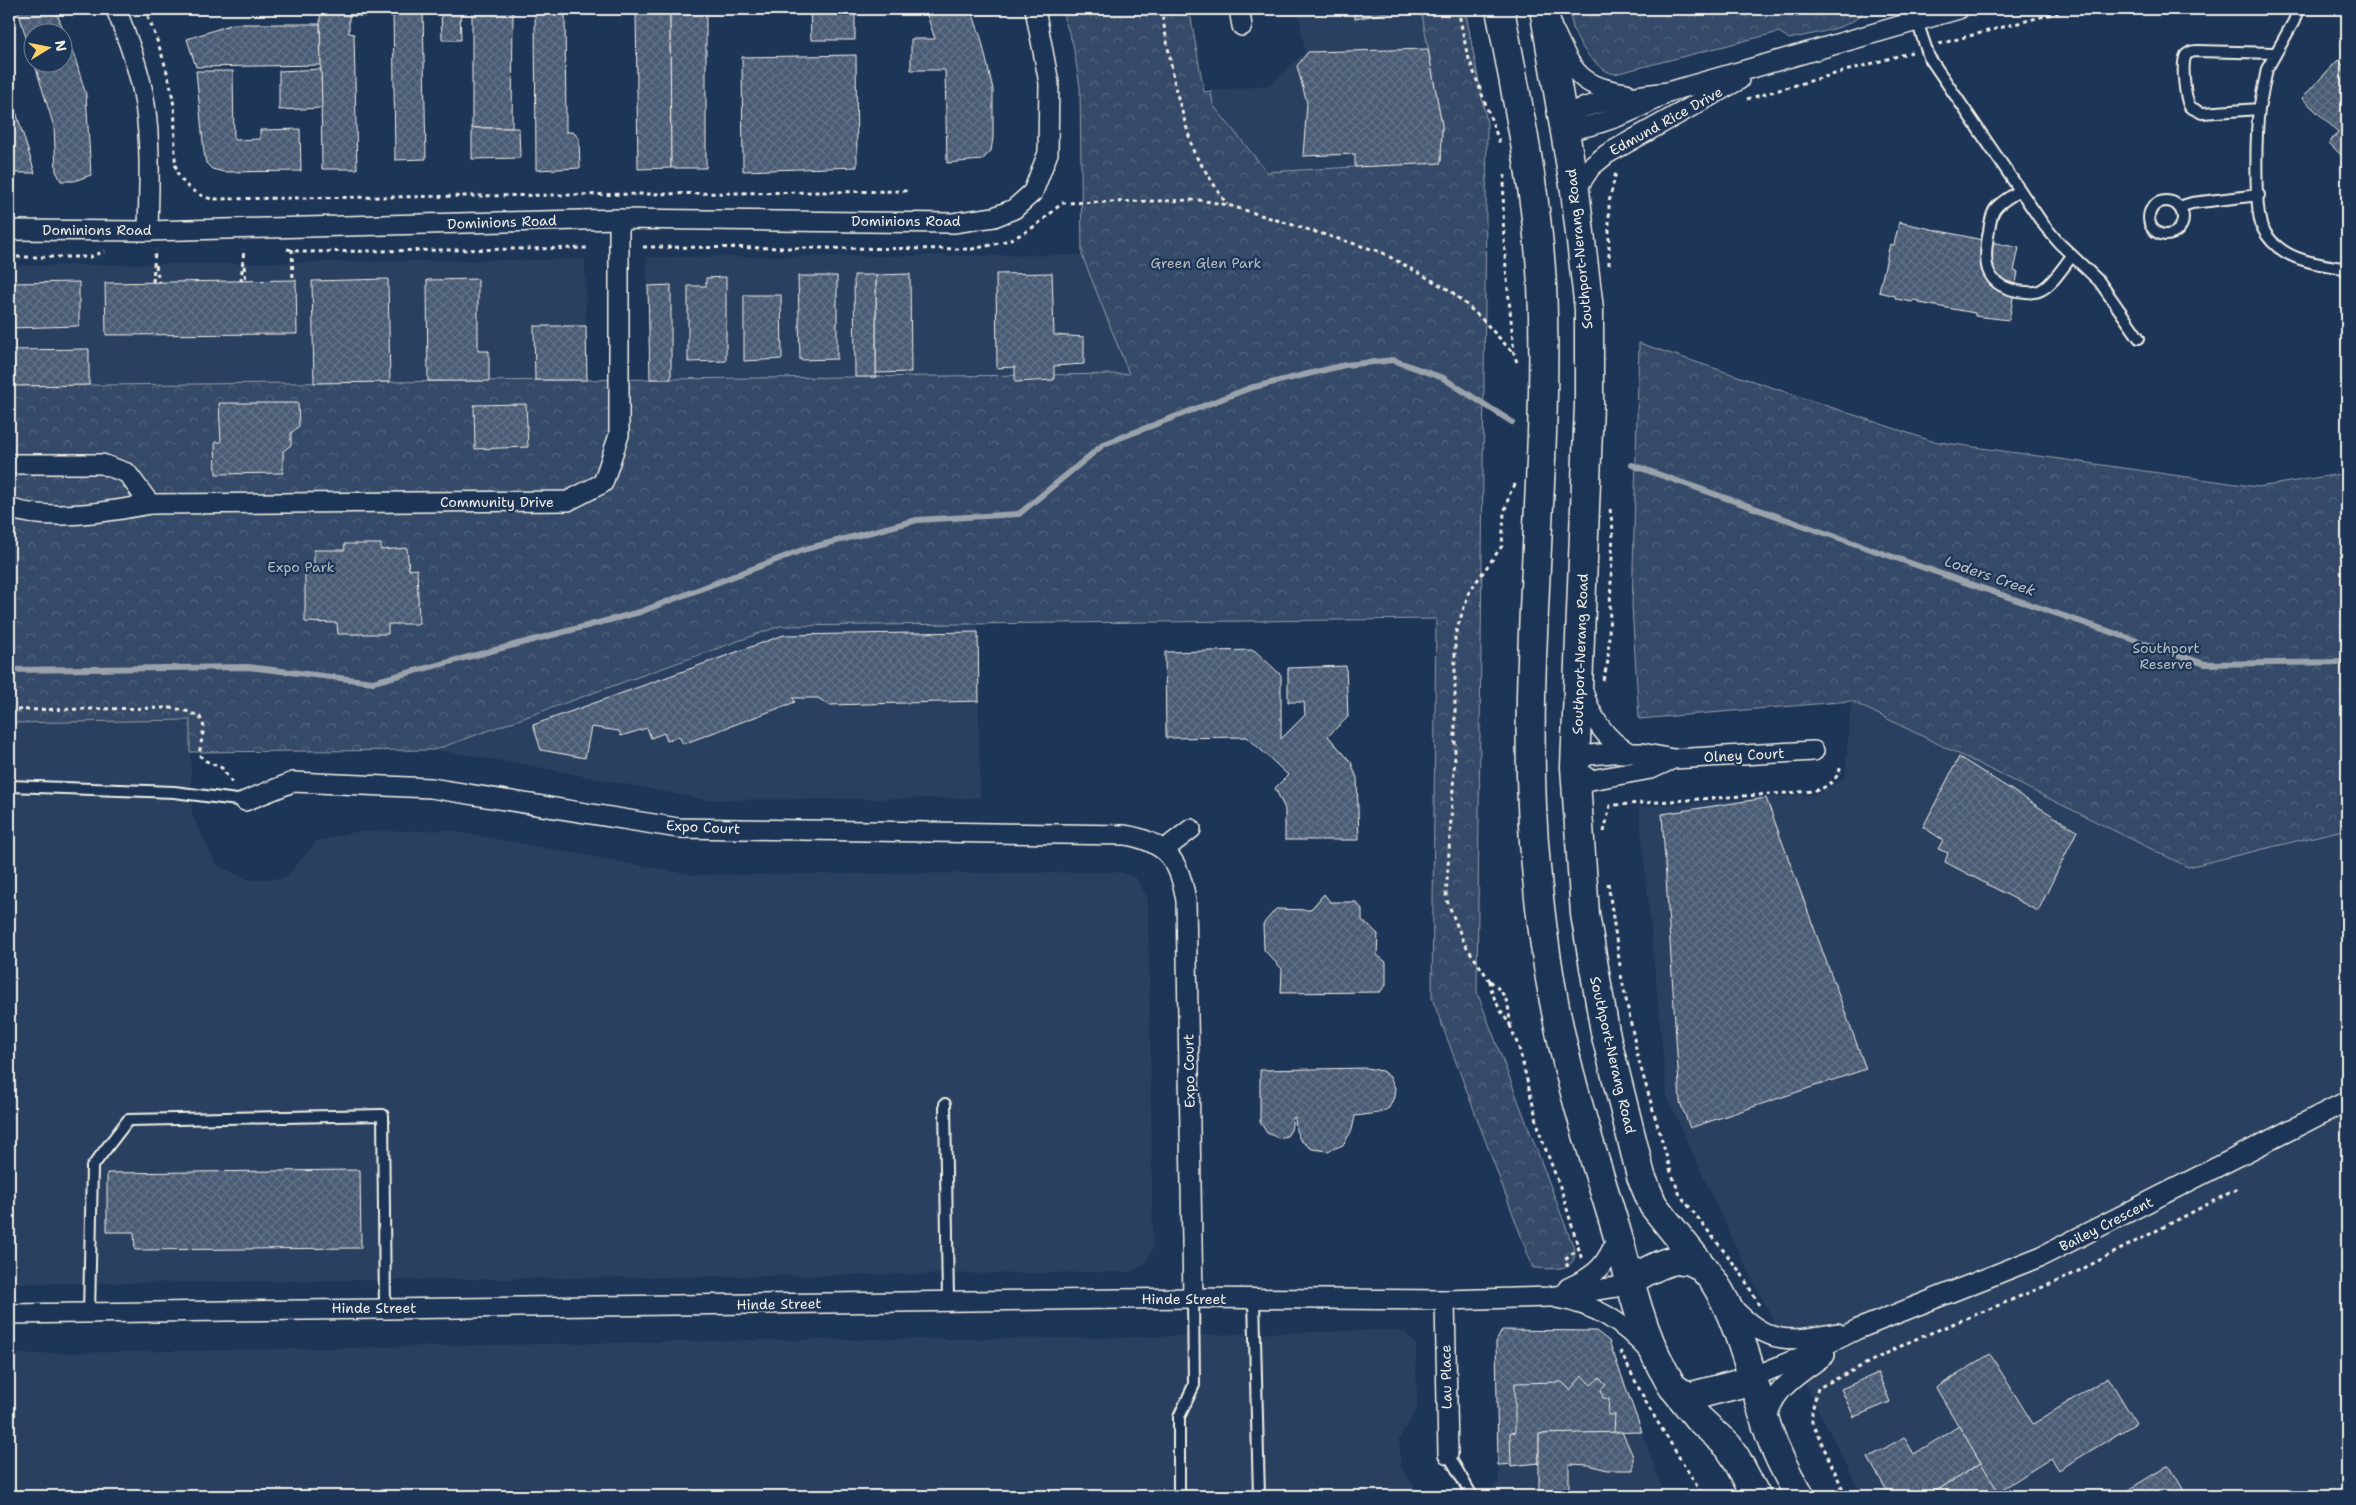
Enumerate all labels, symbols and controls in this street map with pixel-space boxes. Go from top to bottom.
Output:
north arrow [22,22,72,72]
text: N [51,39,71,53]
street label: Edmund Rice Drive [1606,82,1726,160]
street label: Southport-Nerang Road [1562,168,1596,330]
street label: Dominions Road [447,211,557,233]
street label: Dominions Road [851,212,961,230]
street label: Dominions Road [42,221,152,239]
park label: Green Glen Park [1150,254,1262,272]
street label: Community Drive [440,493,554,511]
water label: Loders Creek [1942,551,2038,601]
park label: Expo Park [267,558,335,576]
street label: Southport-Nerang Road [1568,573,1592,735]
park label: Southport Reserve [2132,639,2200,673]
street label: Olney Court [1703,744,1785,766]
street label: Expo Court [665,816,741,838]
street label: Southport-Nerang Road [1586,975,1640,1136]
street label: Expo Court [1179,1034,1199,1108]
street label: Bailey Crescent [2056,1193,2156,1255]
street label: Hinde Street [1142,1290,1227,1308]
street label: Hinde Street [736,1294,822,1314]
street label: Hinde Street [332,1299,417,1317]
street label: Lau Place [1436,1345,1456,1409]

